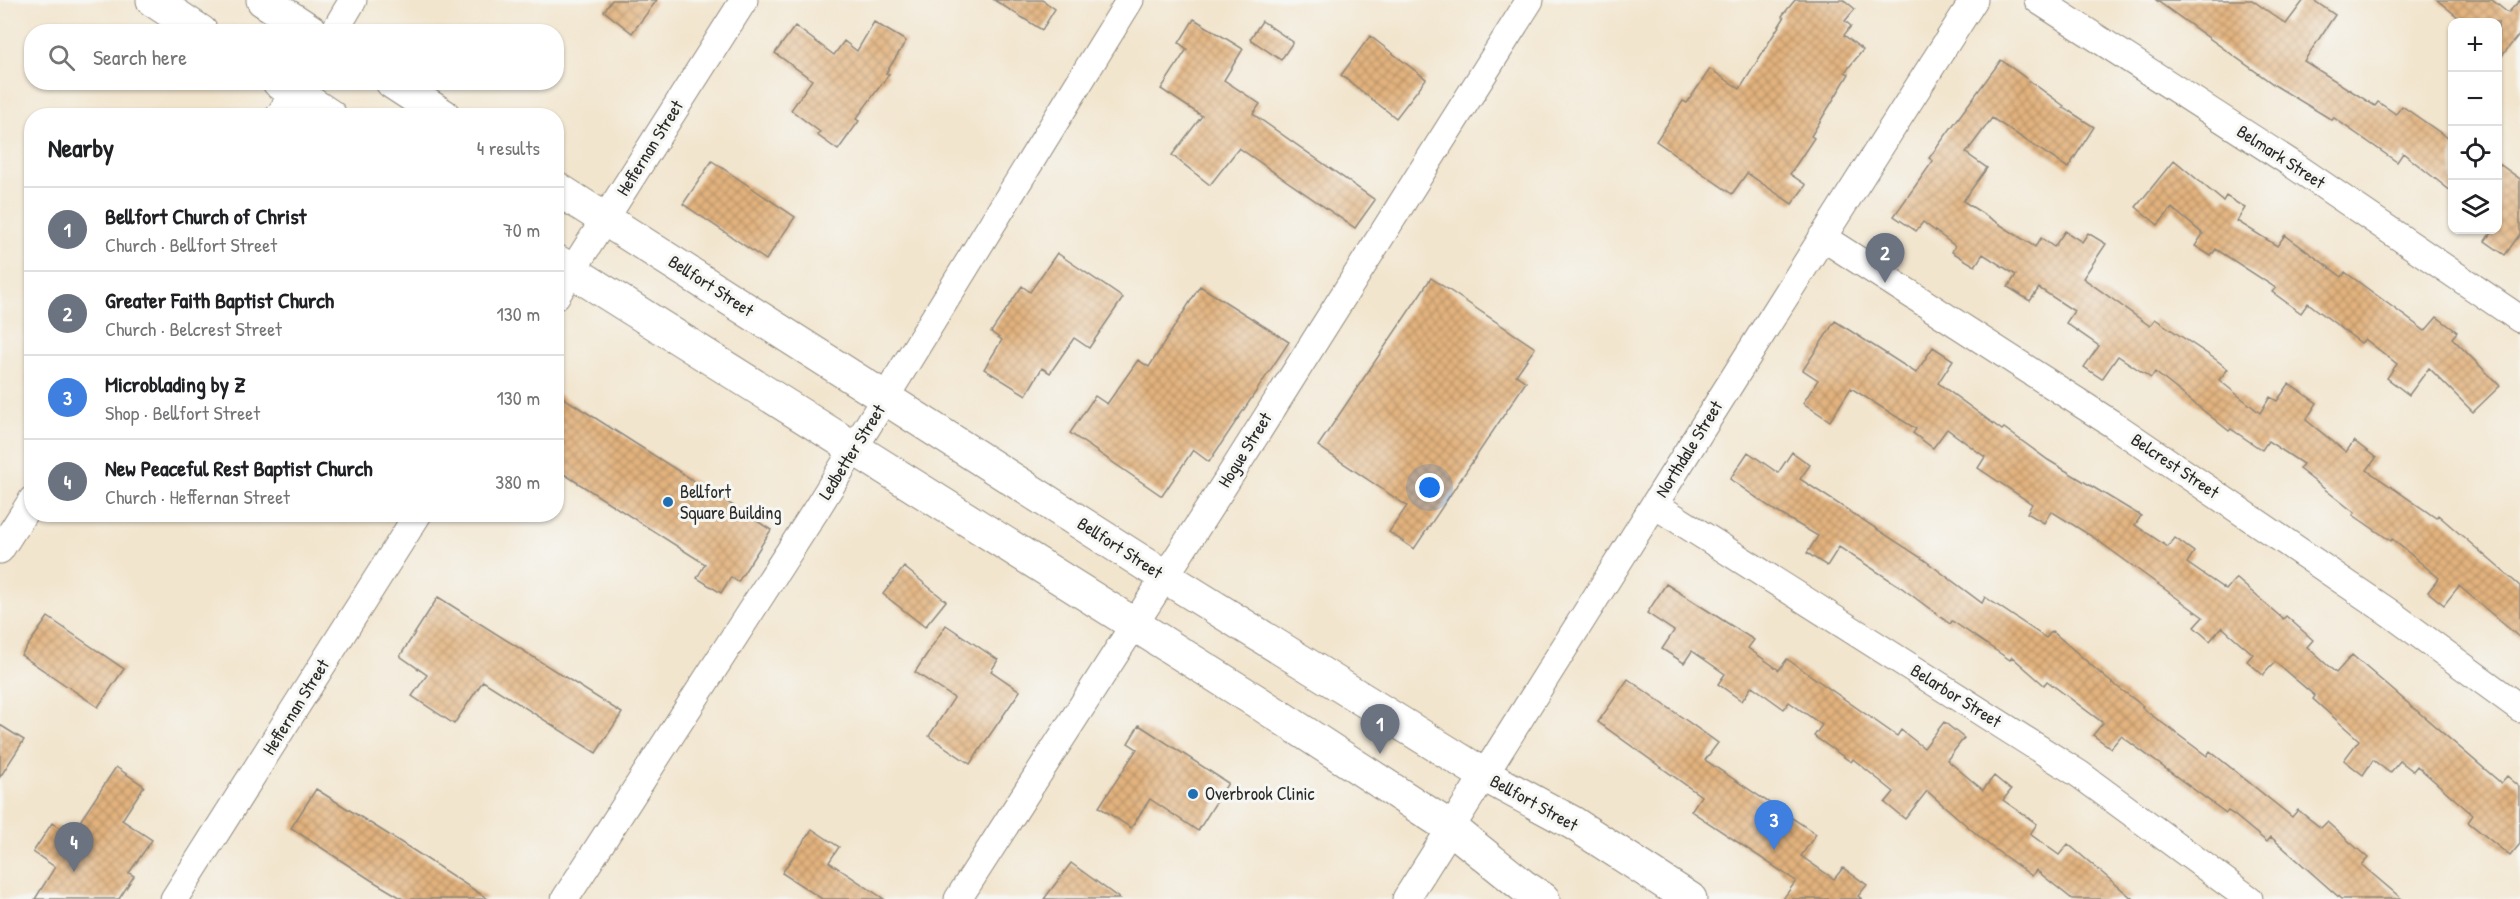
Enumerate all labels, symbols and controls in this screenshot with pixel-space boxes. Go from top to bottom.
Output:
map controls [2448,18,2502,234]
button: + [2448,18,2502,72]
search box [24,24,564,90]
icon: search [45,41,78,74]
text: Search here [93,42,187,72]
button: − [2448,72,2502,126]
street label: Heffernan Street [610,94,689,200]
street label: Belmark Street [2232,119,2331,195]
button: locate [2448,126,2502,180]
text: Nearby [48,130,114,165]
text: 4 results [477,134,540,161]
button: layers [2448,180,2502,234]
text: Bellfort Church of Christ [105,201,306,231]
text: 1 [64,216,71,243]
text: 70 m [503,216,540,243]
text: Church · Bellfort Street [105,231,277,258]
pin: 2 [1866,234,1904,283]
street label: Bellfort Street [664,249,759,323]
text: Greater Faith Baptist Church [105,285,334,315]
text: 2 [63,300,72,327]
text: 130 m [497,300,540,327]
text: Church · Belcrest Street [105,315,282,342]
text: Microblading by Z [105,369,245,399]
text: 3 [63,384,72,411]
text: 130 m [497,384,540,411]
street label: Northdale Street [1649,395,1729,502]
text: Shop · Bellfort Street [105,399,260,426]
street label: Ledbetter Street [812,399,891,504]
street label: Hogue Street [1212,407,1278,492]
street label: Belcrest Street [2126,427,2225,505]
text: New Peaceful Rest Baptist Church [105,453,373,483]
text: 4 [64,468,71,495]
text: 380 m [495,468,540,495]
your location [1415,473,1444,502]
place label: Bellfort Square Building [680,479,781,525]
text: Church · Heffernan Street [105,483,290,510]
marker: Bellfort Square Building [661,495,675,509]
street label: Bellfort Street [1073,511,1168,585]
street label: Heffernan Street [256,653,335,759]
street label: Belarbor Street [1906,658,2007,734]
pin: 1 [1360,704,1400,754]
street label: Bellfort Street [1486,768,1583,837]
place label: Overbrook Clinic [1205,781,1315,806]
marker: Overbrook Clinic [1186,787,1200,801]
pin: 3 [1754,800,1794,850]
pin: 4 [54,822,94,872]

